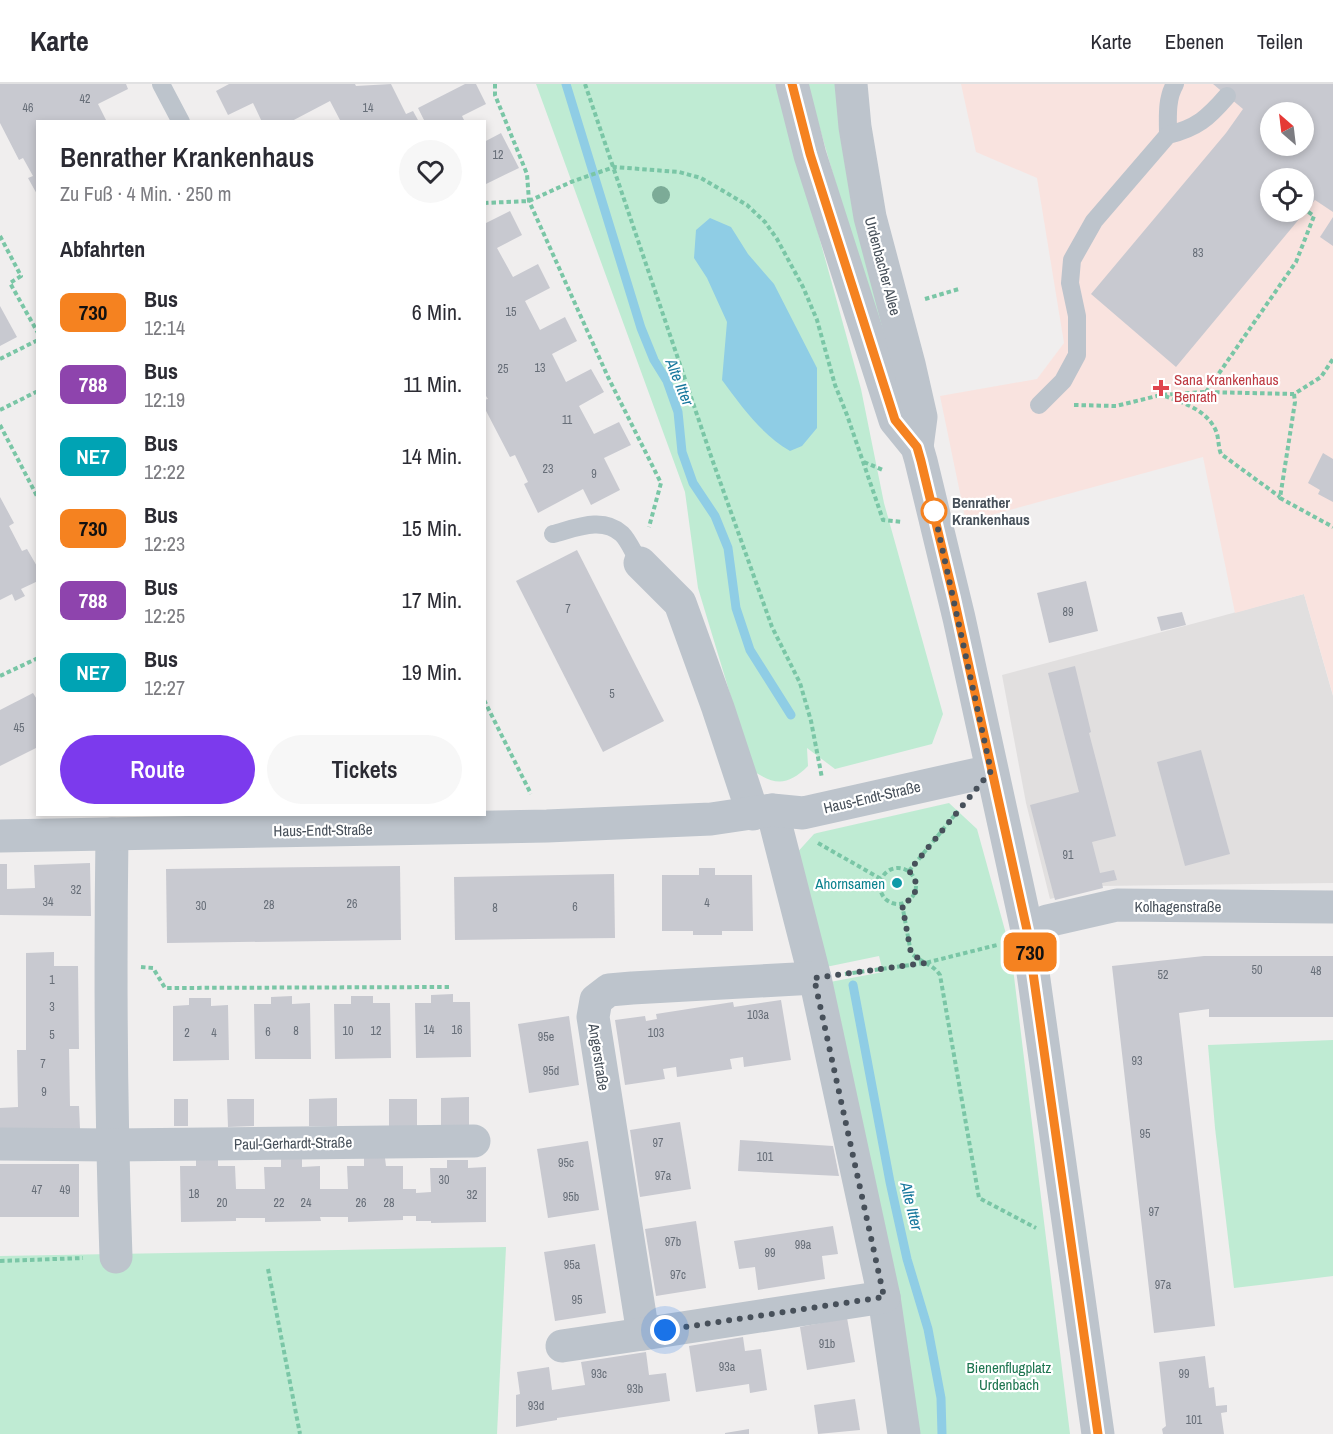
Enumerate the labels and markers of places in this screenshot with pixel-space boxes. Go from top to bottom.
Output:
place label: Sana Krankenhaus Benrath [1174,369,1279,407]
marker: Sana Krankenhaus Benrath [1152,379,1170,397]
place label: Benrather Krankenhaus [952,492,1030,530]
marker: Benrather Krankenhaus [921,498,947,524]
place label: Ahornsamen [814,873,885,894]
marker: Ahornsamen [890,876,904,890]

